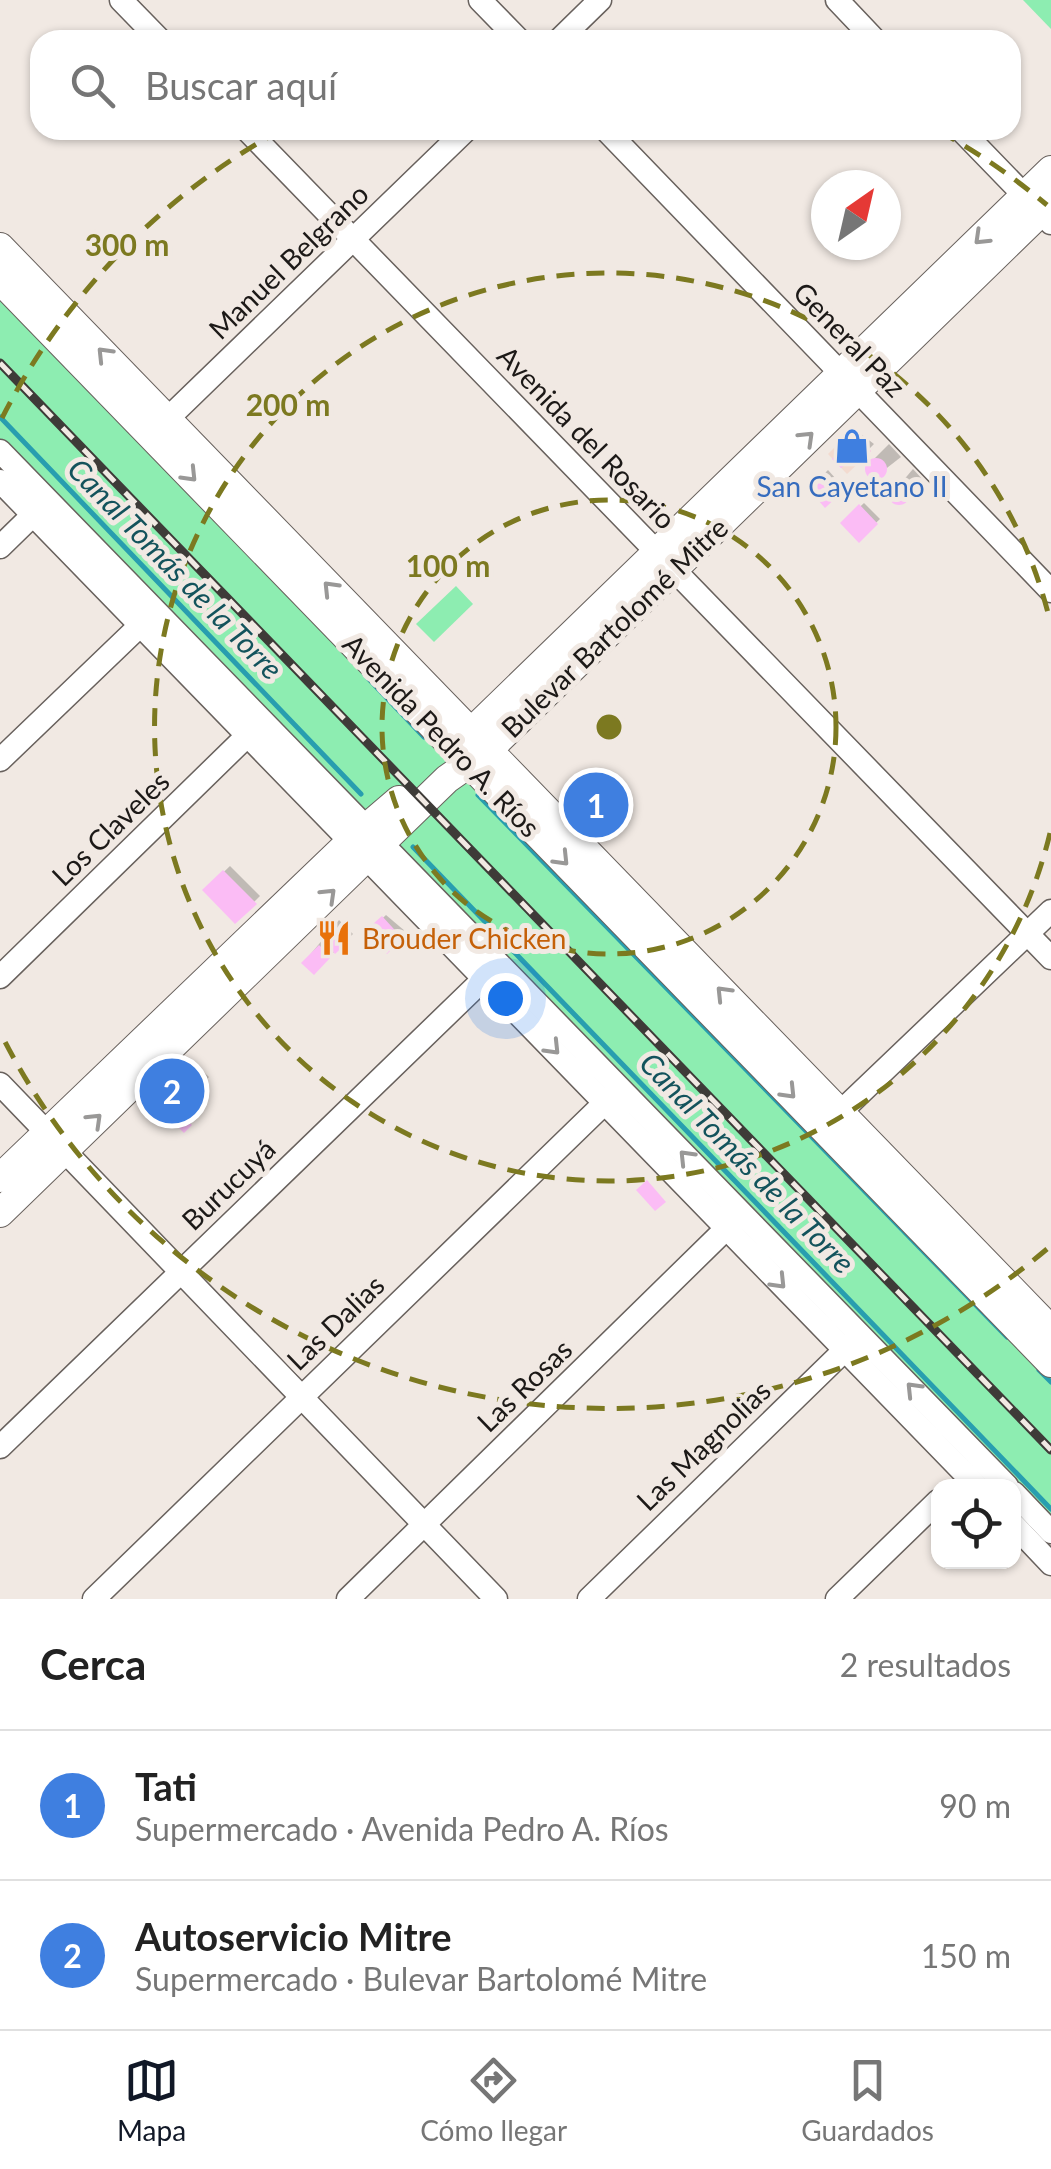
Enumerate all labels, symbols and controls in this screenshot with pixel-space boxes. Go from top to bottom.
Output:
search box [30,30,1021,140]
icon: search [65,58,120,113]
text: Buscar aquí [145,62,337,108]
north arrow [811,170,901,260]
street label: Manuel Belgrano [201,176,375,346]
text: 300 m [85,226,169,262]
one-way arrow [974,226,993,244]
street label: General Paz [787,275,913,403]
street label: Avenida del Rosario [491,338,683,536]
one-way arrow [98,348,116,366]
text: 200 m [246,386,330,422]
shop icon: San Cayetano II [833,427,871,465]
one-way arrow [796,432,814,450]
water label: Canal Tomás de la Torre [61,450,291,686]
one-way arrow [178,464,196,482]
place label: San Cayetano II [756,469,948,503]
street label: Bulevar Bartolomé Mitre [494,510,734,744]
text: 100 m [406,547,490,583]
one-way arrow [323,582,341,600]
street label: Avenida Pedro A. Ríos [336,626,548,844]
centre of rings [591,709,627,745]
street label: Los Claveles [44,764,176,892]
pin: 1 [564,768,628,842]
one-way arrow [550,847,568,865]
one-way arrow [317,889,336,907]
restaurant icon: Brouder Chicken [315,919,353,957]
place label: Brouder Chicken [362,921,566,955]
your location [480,973,531,1024]
one-way arrow [717,987,735,1005]
one-way arrow [541,1037,559,1055]
water label: Canal Tomás de la Torre [633,1044,863,1280]
pin: 2 [140,1054,204,1128]
one-way arrow [777,1080,795,1099]
one-way arrow [84,1114,102,1132]
street label: Burucuyá [174,1131,282,1237]
one-way arrow [680,1150,698,1168]
street label: Las Dalias [279,1267,391,1377]
one-way arrow [767,1270,785,1288]
street label: Las Rosas [470,1332,578,1438]
street label: Las Magnolias [629,1373,777,1517]
one-way arrow [906,1383,924,1401]
map controls [931,1479,1021,1569]
button: locate [931,1479,1021,1569]
text: Cerca [40,1639,146,1689]
text: 2 resultados [840,1645,1011,1684]
text: Tati [135,1763,197,1809]
text: 1 [63,1786,82,1825]
text: 90 m [939,1786,1011,1825]
text: Supermercado · Avenida Pedro A. Ríos [135,1809,669,1848]
text: Autoservicio Mitre [135,1913,451,1959]
text: 2 [63,1936,82,1975]
text: 150 m [921,1936,1011,1975]
text: Supermercado · Bulevar Bartolomé Mitre [135,1959,707,1998]
tab: Mapa [117,2053,186,2147]
tab: Cómo llegar [420,2053,567,2147]
tab: Guardados [801,2053,934,2147]

